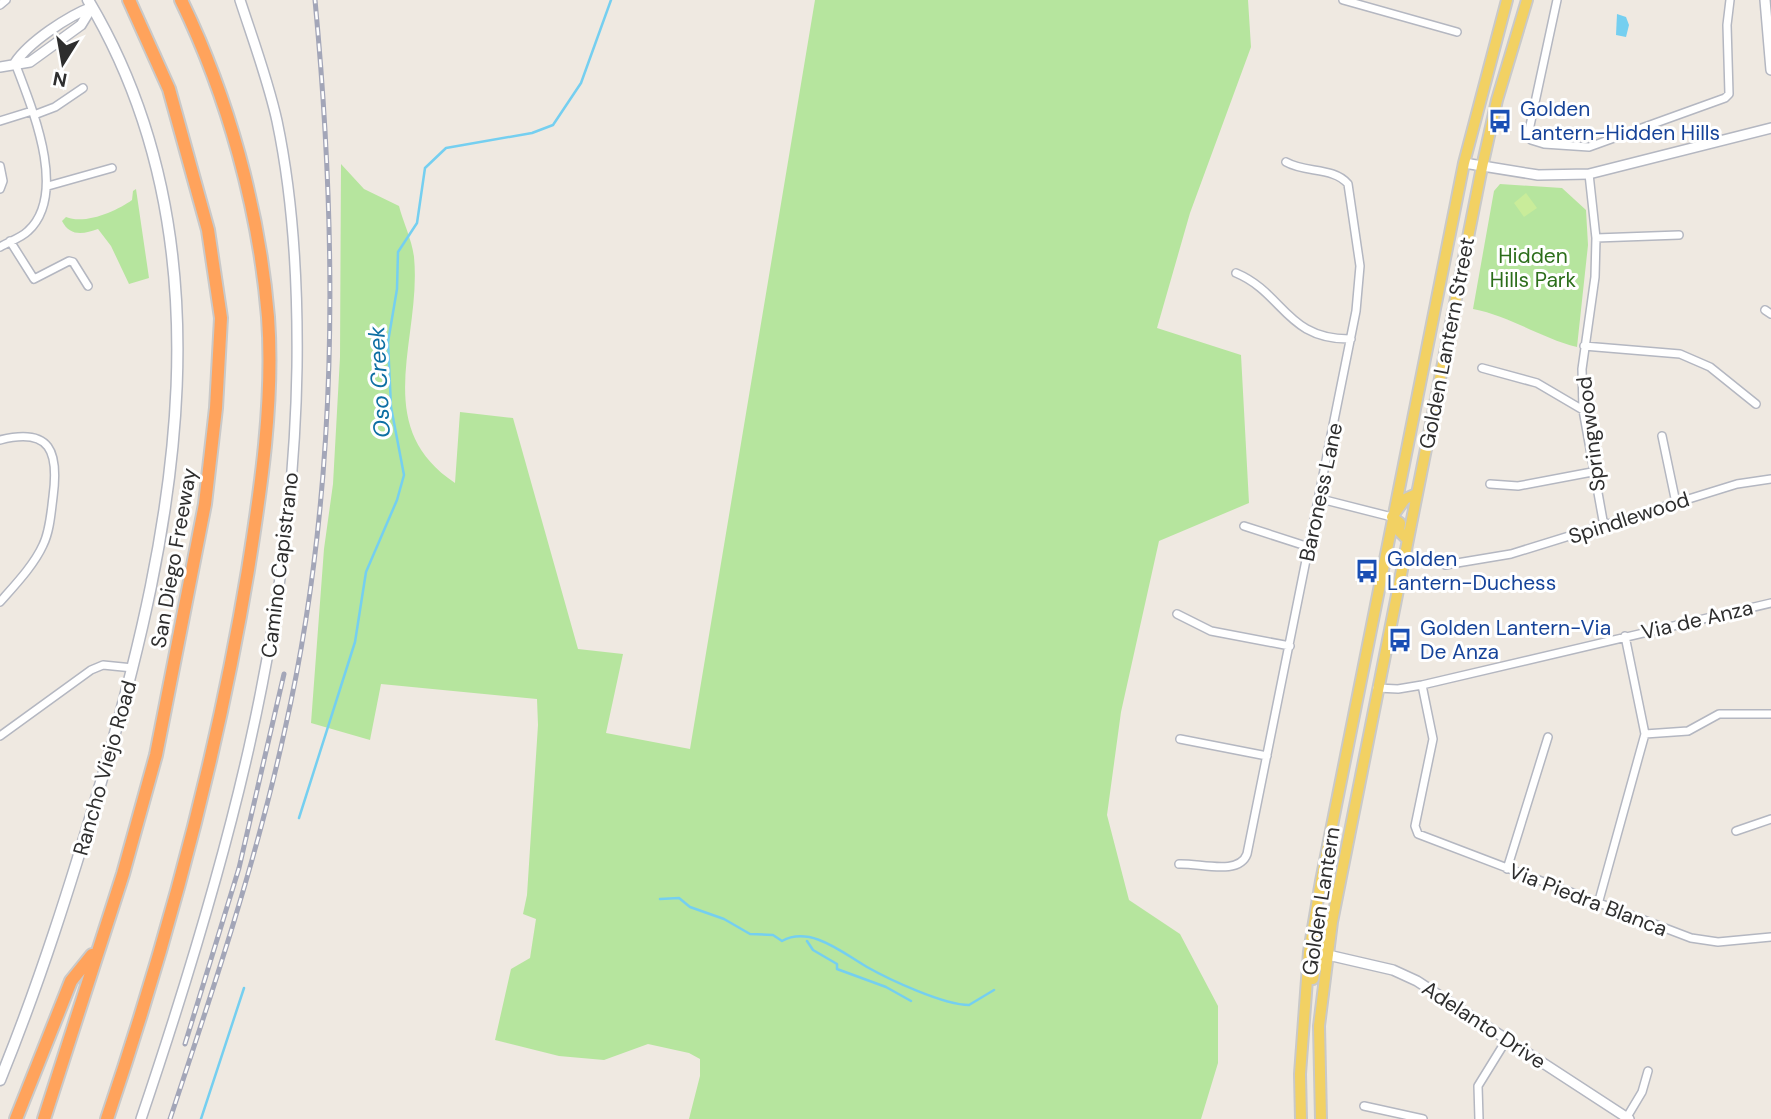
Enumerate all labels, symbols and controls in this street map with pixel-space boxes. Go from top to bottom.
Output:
north arrow [28,28,98,98]
text: N [51,66,69,93]
place label: Golden Lantern-Hidden Hills [1520,95,1720,147]
bus stop icon: Golden Lantern-Hidden Hills [1486,107,1514,135]
street label: Golden Lantern Street [1413,235,1481,451]
park label: Hidden Hills Park [1490,242,1577,294]
water label: Oso Creek [361,325,397,439]
street label: Springwood [1570,375,1612,493]
street label: Baroness Lane [1293,420,1349,564]
street label: San Diego Freeway [144,465,204,650]
street label: Camino Capistrano [255,470,305,660]
street label: Spindlewood [1565,485,1693,551]
place label: Golden Lantern-Duchess [1387,545,1556,597]
bus stop icon: Golden Lantern-Duchess [1353,557,1381,585]
street label: Via de Anza [1638,594,1756,646]
place label: Golden Lantern-Via De Anza [1420,614,1611,666]
bus stop icon: Golden Lantern-Via De Anza [1386,626,1414,654]
street label: Rancho Viejo Road [67,677,143,859]
street label: Golden Lantern [1295,825,1347,977]
street label: Via Piedra Blanca [1505,857,1671,943]
street label: Adelanto Drive [1417,974,1551,1076]

